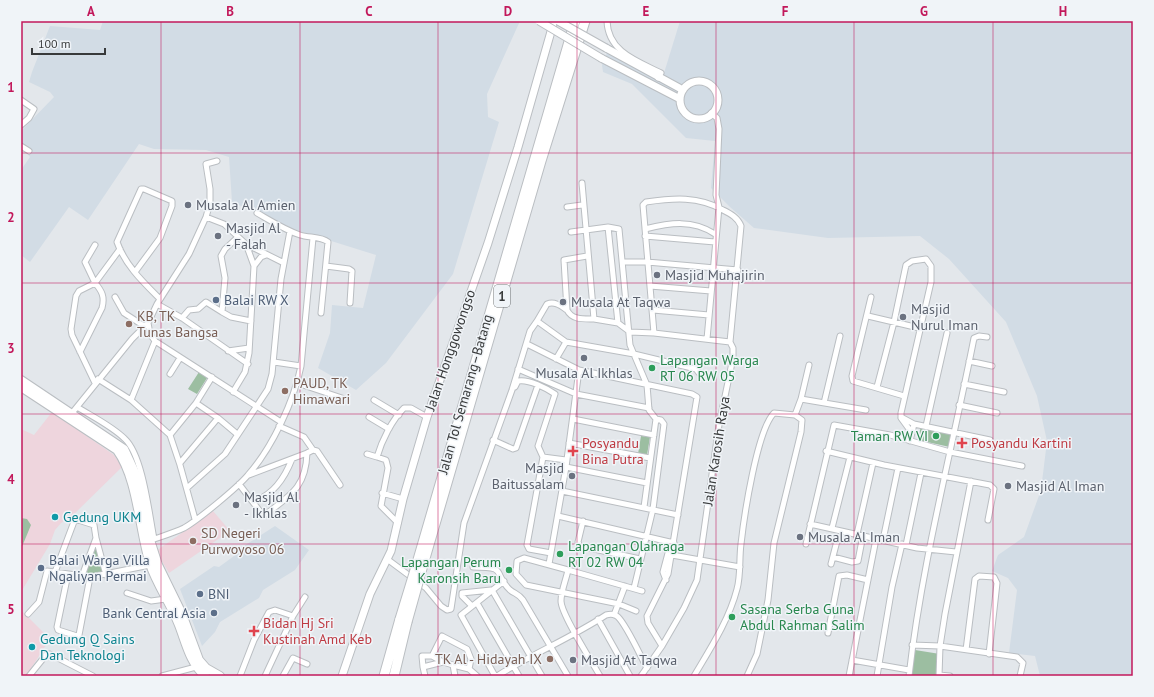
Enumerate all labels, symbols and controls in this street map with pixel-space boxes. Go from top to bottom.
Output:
text: A [87,3,95,20]
text: B [226,3,234,20]
text: C [365,3,373,20]
text: D [504,3,512,20]
text: E [643,3,650,20]
text: F [782,3,789,20]
text: G [920,3,928,20]
text: H [1059,3,1067,20]
scale bar [32,30,105,56]
text: 100 m [38,36,71,51]
text: 1 [7,79,15,96]
place label: Musala Al Amien [196,196,295,214]
marker: Musala Al Amien [183,200,193,210]
text: 2 [7,209,15,226]
place label: Masjid Al - Falah [226,219,281,253]
marker: Masjid Al - Falah [213,231,223,241]
place label: Masjid Muhajirin [665,266,765,284]
marker: Masjid Muhajirin [652,270,662,280]
road number: 1 [494,285,510,307]
street label: Jalan Honggowongso [421,287,479,414]
place label: Balai RW X [224,291,289,309]
place label: Musala At Taqwa [571,293,671,311]
marker: Balai RW X [211,295,221,305]
marker: Musala At Taqwa [558,297,568,307]
place label: Masjid Nurul Iman [911,300,978,334]
place label: KB, TK Tunas Bangsa [137,307,218,341]
street label: Jalan Tol Semarang–Batang [433,312,496,477]
marker: Masjid Nurul Iman [898,312,908,322]
marker: KB, TK Tunas Bangsa [124,319,134,329]
text: 3 [7,340,15,357]
place label: Lapangan Warga RT 06 RW 05 [660,351,759,385]
marker: Musala Al Ikhlas [579,353,589,363]
marker: Lapangan Warga RT 06 RW 05 [647,363,657,373]
place label: Musala Al Ikhlas [535,364,633,382]
place label: PAUD, TK Himawari [293,374,350,408]
marker: PAUD, TK Himawari [280,386,290,396]
street label: Jalan Karosih Raya [698,395,734,508]
place label: Taman RW VI [851,427,928,445]
marker: Taman RW VI [931,431,941,441]
place label: Posyandu Bina Putra [582,434,644,468]
place label: Posyandu Kartini [971,434,1072,452]
marker: Posyandu Kartini [956,437,968,449]
marker: Posyandu Bina Putra [567,445,579,457]
place label: Masjid Baitussalam [492,459,564,493]
text: 4 [7,471,15,488]
marker: Masjid Baitussalam [567,471,577,481]
place label: Masjid Al Iman [1016,477,1104,495]
marker: Masjid Al Iman [1003,481,1013,491]
place label: Masjid Al - Ikhlas [244,488,299,522]
marker: Masjid Al - Ikhlas [231,500,241,510]
place label: Gedung UKM [63,508,141,526]
marker: Gedung UKM [50,512,60,522]
place label: SD Negeri Purwoyoso 06 [201,524,284,558]
place label: Musala Al Iman [808,528,900,546]
marker: Musala Al Iman [795,532,805,542]
marker: SD Negeri Purwoyoso 06 [188,536,198,546]
place label: Lapangan Olahraga RT 02 RW 04 [568,537,684,571]
marker: Lapangan Olahraga RT 02 RW 04 [555,549,565,559]
place label: Balai Warga Villa Ngaliyan Permai [49,551,150,585]
place label: Lapangan Perum Karonsih Baru [401,553,501,587]
marker: Balai Warga Villa Ngaliyan Permai [36,563,46,573]
marker: Lapangan Perum Karonsih Baru [504,565,514,575]
place label: BNI [208,585,230,603]
marker: BNI [195,589,205,599]
place label: Sasana Serba Guna Abdul Rahman Salim [740,600,865,634]
text: 5 [7,601,15,618]
place label: Bank Central Asia [102,604,206,622]
marker: Bank Central Asia [209,608,219,618]
marker: Sasana Serba Guna Abdul Rahman Salim [727,612,737,622]
place label: Bidan Hj Sri Kustinah Amd Keb [263,614,372,648]
marker: Bidan Hj Sri Kustinah Amd Keb [248,625,260,637]
place label: Gedung Q Sains Dan Teknologi [40,630,135,664]
marker: Gedung Q Sains Dan Teknologi [27,642,37,652]
place label: TK Al - Hidayah IX [435,650,542,668]
place label: Masjid At Taqwa [581,651,677,669]
marker: TK Al - Hidayah IX [545,654,555,664]
marker: Masjid At Taqwa [568,655,578,665]

